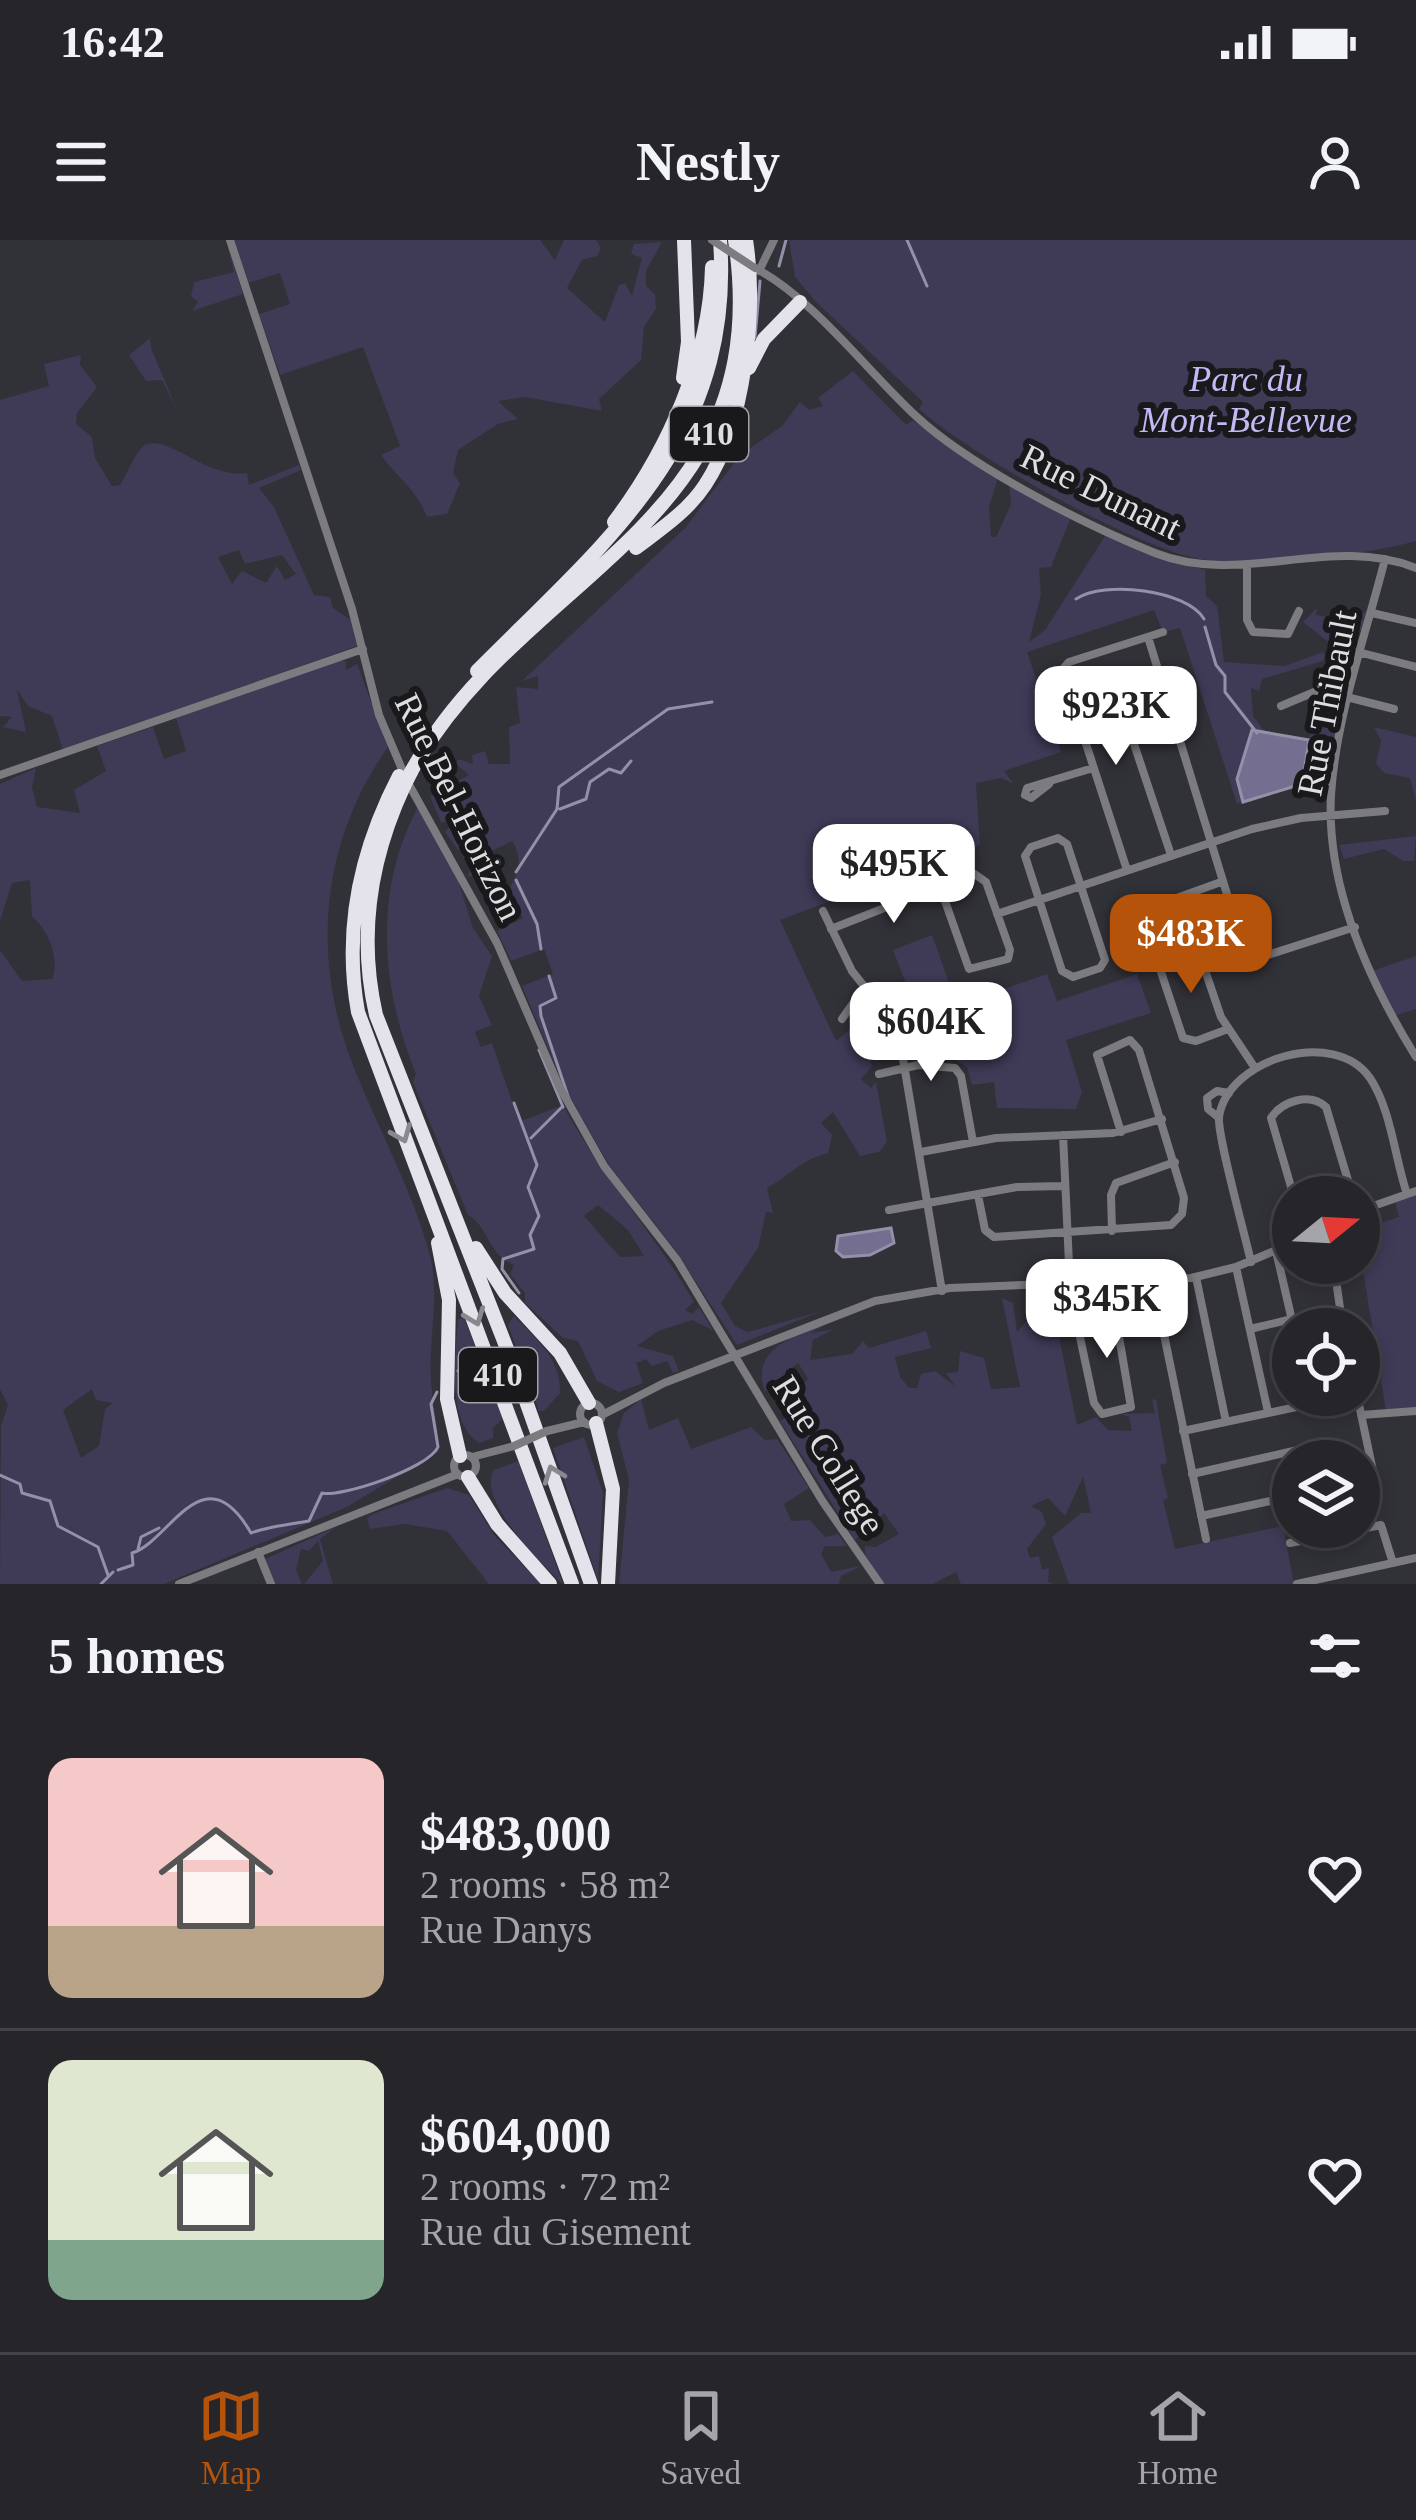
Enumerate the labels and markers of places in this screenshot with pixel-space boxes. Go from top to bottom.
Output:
pin: $923K [1032,666,1200,768]
pin: $495K [810,824,978,926]
pin: $483K [1107,894,1275,996]
pin: $604K [847,982,1015,1084]
pin: $345K [1023,1259,1191,1361]

